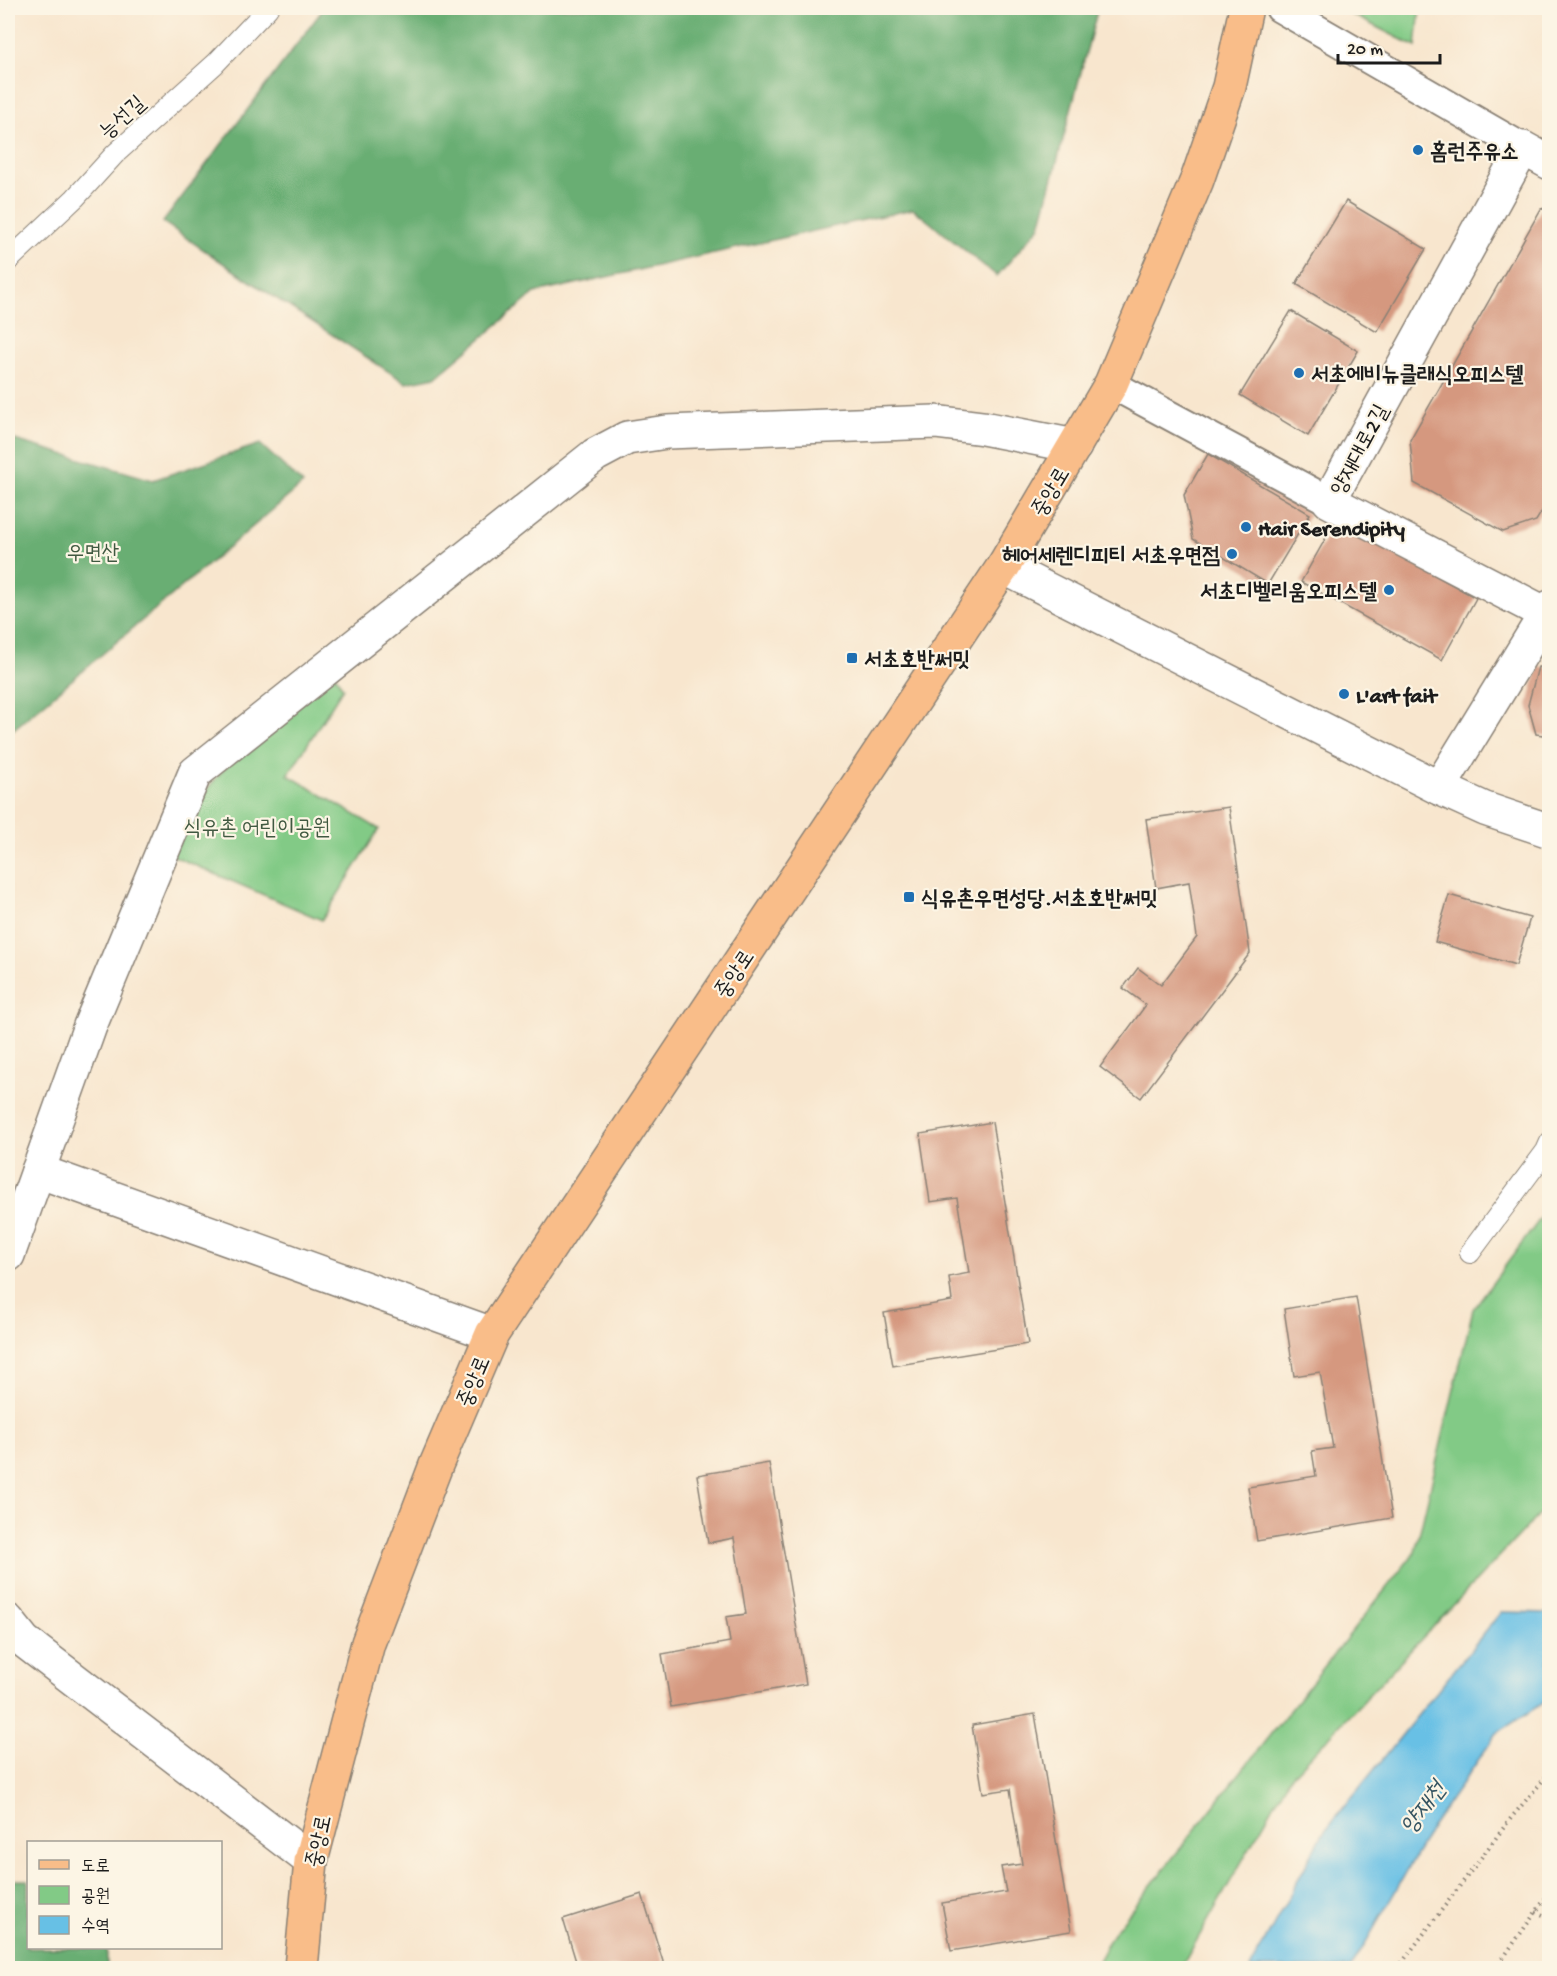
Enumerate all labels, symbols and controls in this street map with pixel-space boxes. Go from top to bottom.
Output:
scale bar [1338,27,1440,65]
text: 20 m [1347,40,1383,61]
street label: 능선길 [95,91,152,146]
place label: 홈런주유소 [1430,140,1519,167]
marker: 홈런주유소 [1411,143,1425,157]
place label: 서초에비뉴클래식오피스텔 [1311,364,1524,390]
marker: 서초에비뉴클래식오피스텔 [1292,366,1306,380]
street label: 양재대로2길 [1327,401,1396,501]
street label: 중앙로 [1028,464,1077,523]
place label: Hair Serendipity [1258,518,1405,544]
marker: Hair Serendipity [1239,520,1253,534]
park label: 우면산 [66,542,120,568]
place label: 헤어세렌디피티 서초우면점 [1002,545,1220,571]
marker: 헤어세렌디피티 서초우면점 [1225,547,1239,561]
place label: 서초디벨리움오피스텔 [1200,581,1377,607]
marker: 서초디벨리움오피스텔 [1382,583,1396,597]
place label: 서초호반써밋 [864,649,970,675]
marker: 서초호반써밋 [845,651,859,665]
place label: L'art fait [1356,685,1439,711]
marker: L'art fait [1337,687,1351,701]
park label: 식유촌 어린이공원 [184,817,330,843]
place label: 식유촌우면성당.서초호반써밋 [921,887,1158,914]
marker: 식유촌우면성당.서초호반써밋 [902,890,916,904]
street label: 중앙로 [711,946,762,1005]
street label: 중앙로 [453,1353,498,1412]
water label: 양재천 [1396,1775,1455,1841]
street label: 중앙로 [303,1813,339,1871]
legend [27,1841,222,1949]
text: 도로 [81,1857,110,1878]
text: 공원 [81,1887,110,1908]
text: 수역 [81,1917,110,1938]

